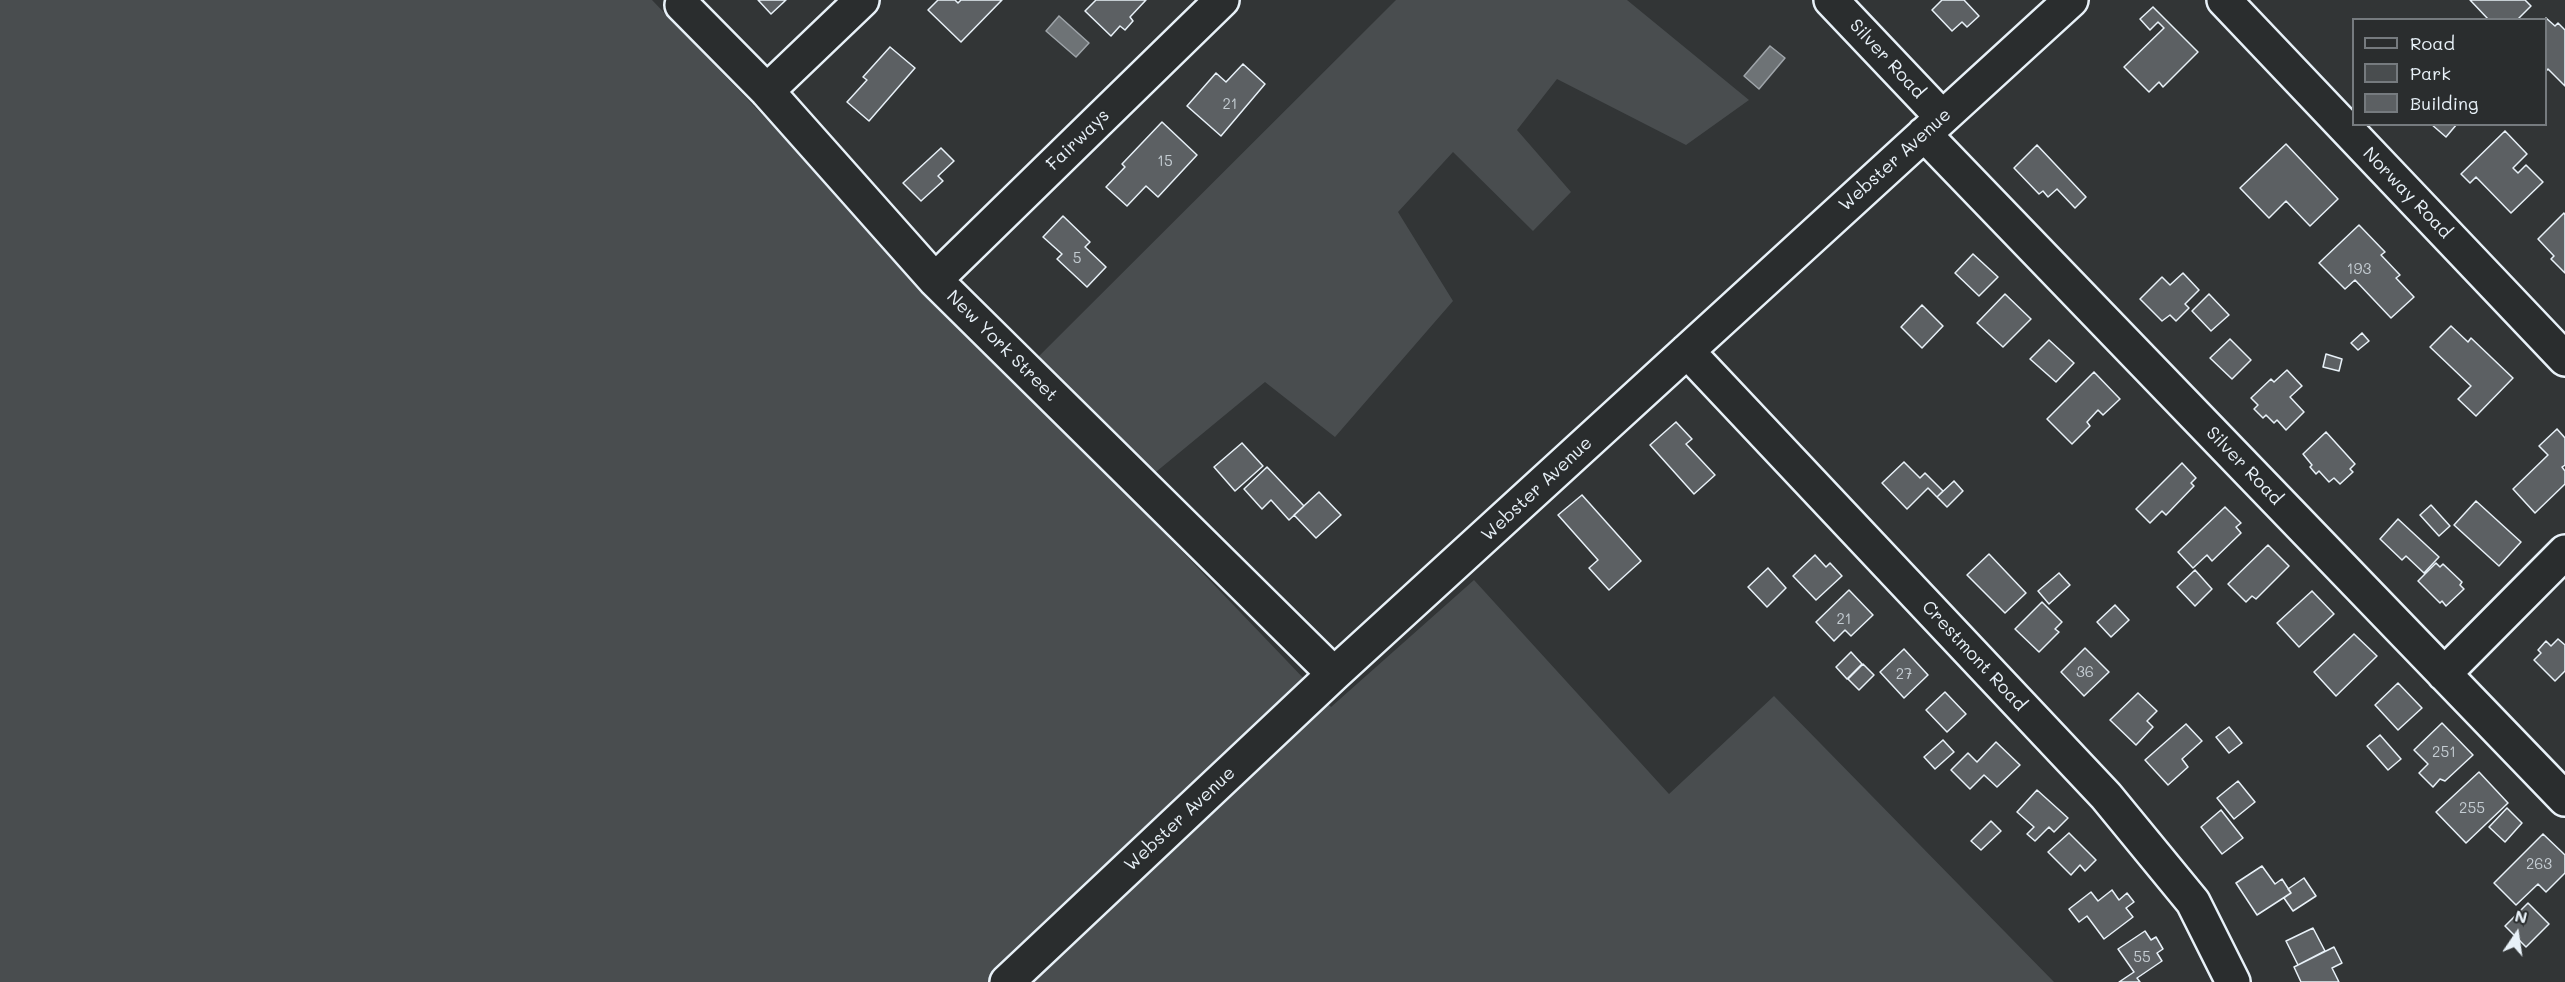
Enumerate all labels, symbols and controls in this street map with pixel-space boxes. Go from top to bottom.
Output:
street label: Silver Road [1845,15,1929,103]
legend [2352,18,2547,126]
text: Road [2410,31,2455,55]
text: Park [2410,61,2451,85]
text: Building [2410,91,2478,115]
house number: 21 [1222,95,1238,113]
street label: Webster Avenue [1835,104,1955,216]
street label: Fairways [1042,105,1114,175]
street label: Norway Road [2358,143,2456,243]
house number: 15 [1157,152,1173,170]
house number: 5 [1073,249,1081,267]
house number: 193 [2347,260,2371,278]
street label: New York Street [942,286,1062,406]
street label: Silver Road [2201,422,2287,510]
street label: Webster Avenue [1477,432,1597,546]
street label: Crestmont Road [1917,596,2031,716]
house number: 21 [1836,610,1852,628]
house number: 36 [2076,663,2094,681]
house number: 27 [1896,665,1912,683]
house number: 251 [2432,743,2456,761]
street label: Webster Avenue [1120,762,1240,876]
house number: 255 [2459,799,2485,817]
house number: 263 [2526,855,2552,873]
north arrow [2487,904,2547,964]
text: N [2513,904,2529,928]
house number: 55 [2133,948,2151,966]

